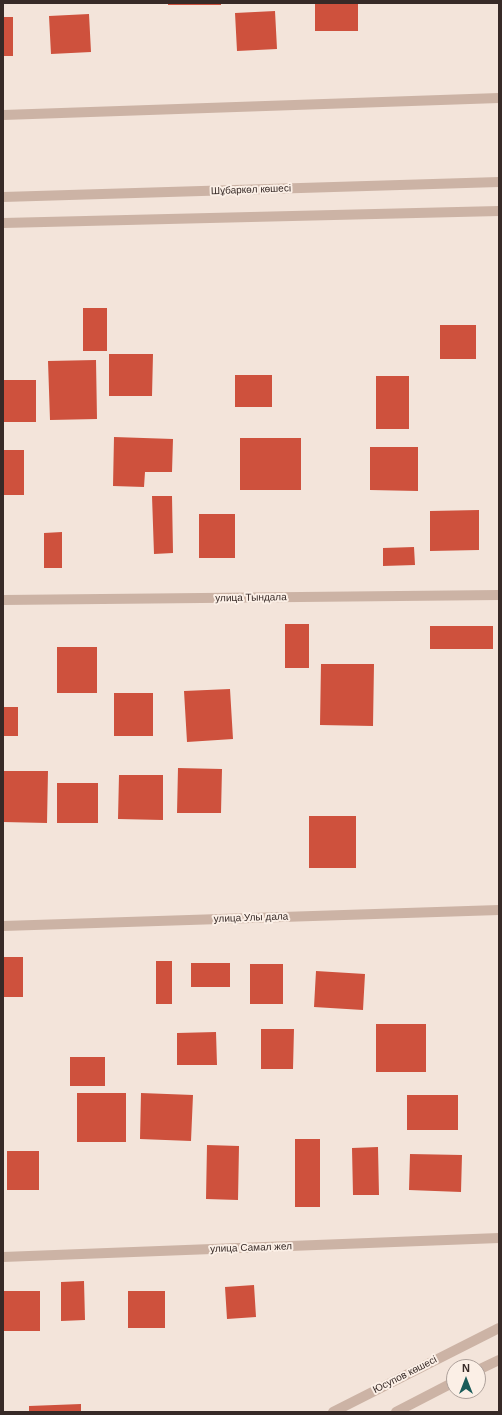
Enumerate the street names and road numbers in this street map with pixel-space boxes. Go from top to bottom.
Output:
street label: Шұбаркөл көшесі [211,183,291,197]
street label: улица Тындала [215,591,287,605]
street label: улица Улы дала [214,911,288,925]
street label: улица Самал жел [210,1241,292,1255]
street label: Юсупов көшесі [371,1354,439,1396]

